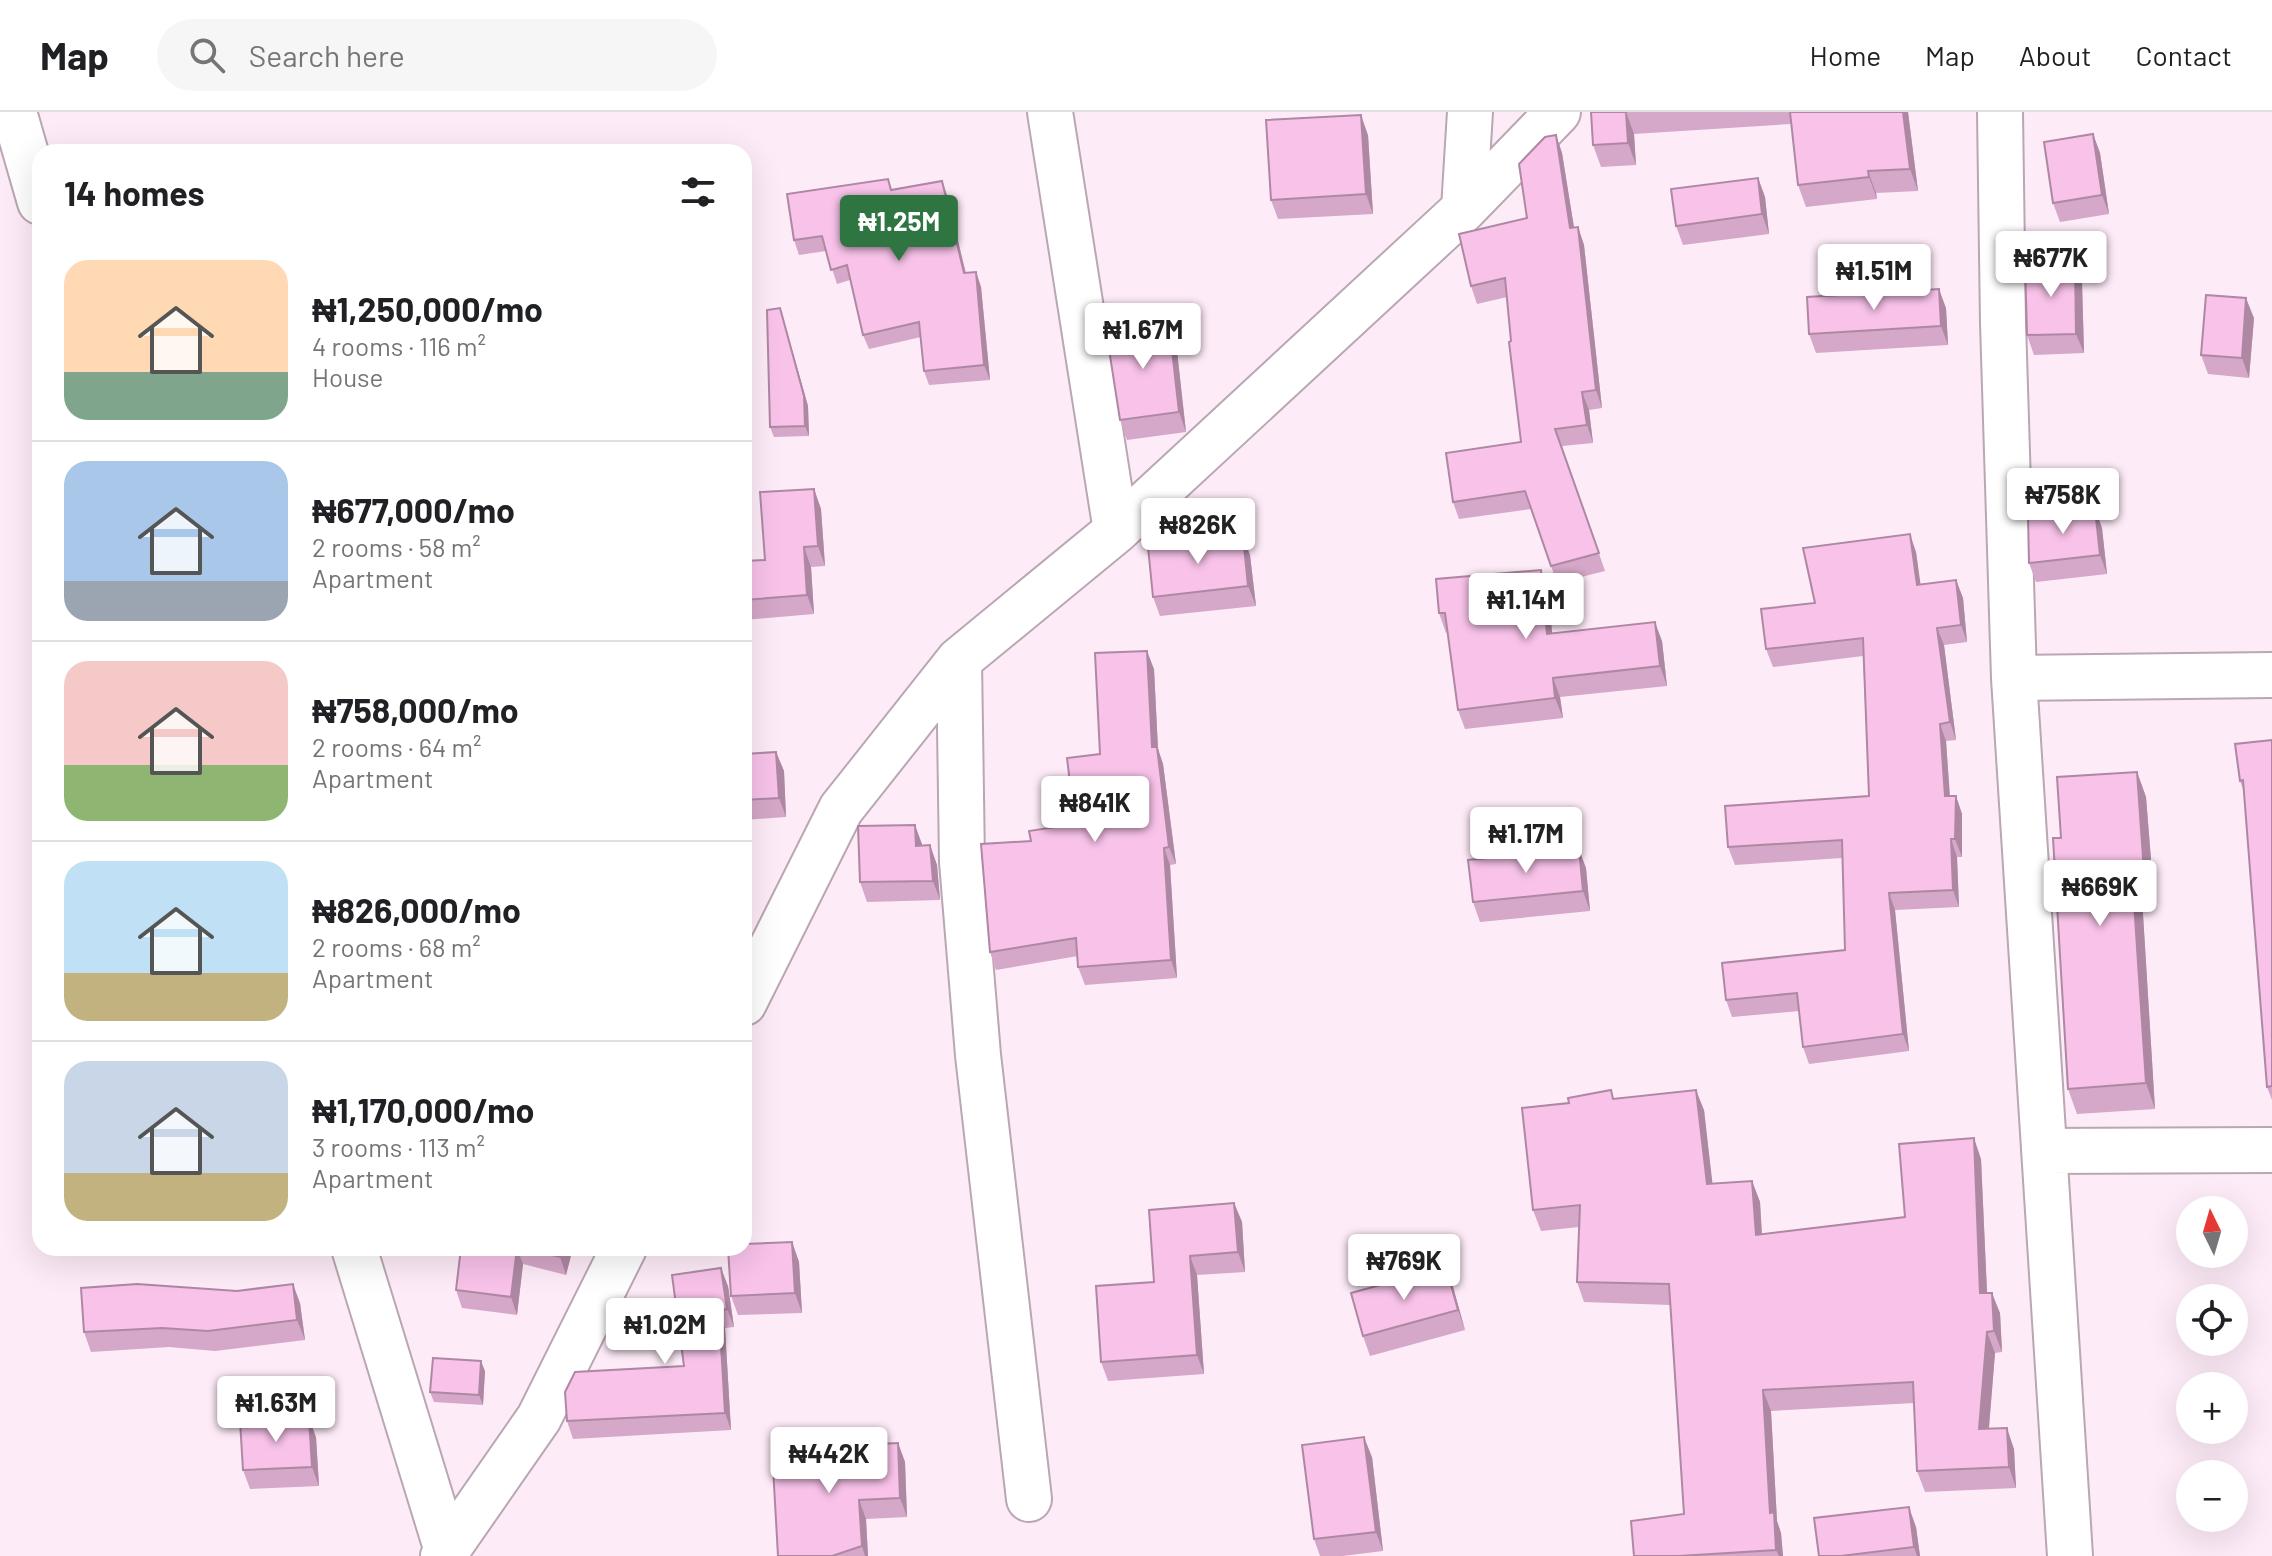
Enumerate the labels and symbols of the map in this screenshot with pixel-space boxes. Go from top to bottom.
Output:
pin: ₦1.25M [834,195,964,263]
pin: ₦677K [1995,231,2107,299]
pin: ₦1.51M [1809,244,1939,312]
pin: ₦1.67M [1078,303,1208,371]
pin: ₦758K [2007,468,2119,536]
pin: ₦826K [1142,498,1254,566]
pin: ₦1.14M [1461,573,1591,641]
pin: ₦841K [1039,776,1151,844]
pin: ₦1.17M [1461,807,1591,875]
pin: ₦669K [2044,860,2156,928]
north arrow [2176,1196,2248,1268]
pin: ₦769K [1348,1234,1460,1302]
pin: ₦1.02M [600,1298,730,1366]
pin: ₦1.63M [211,1376,341,1444]
pin: ₦442K [773,1427,885,1495]

